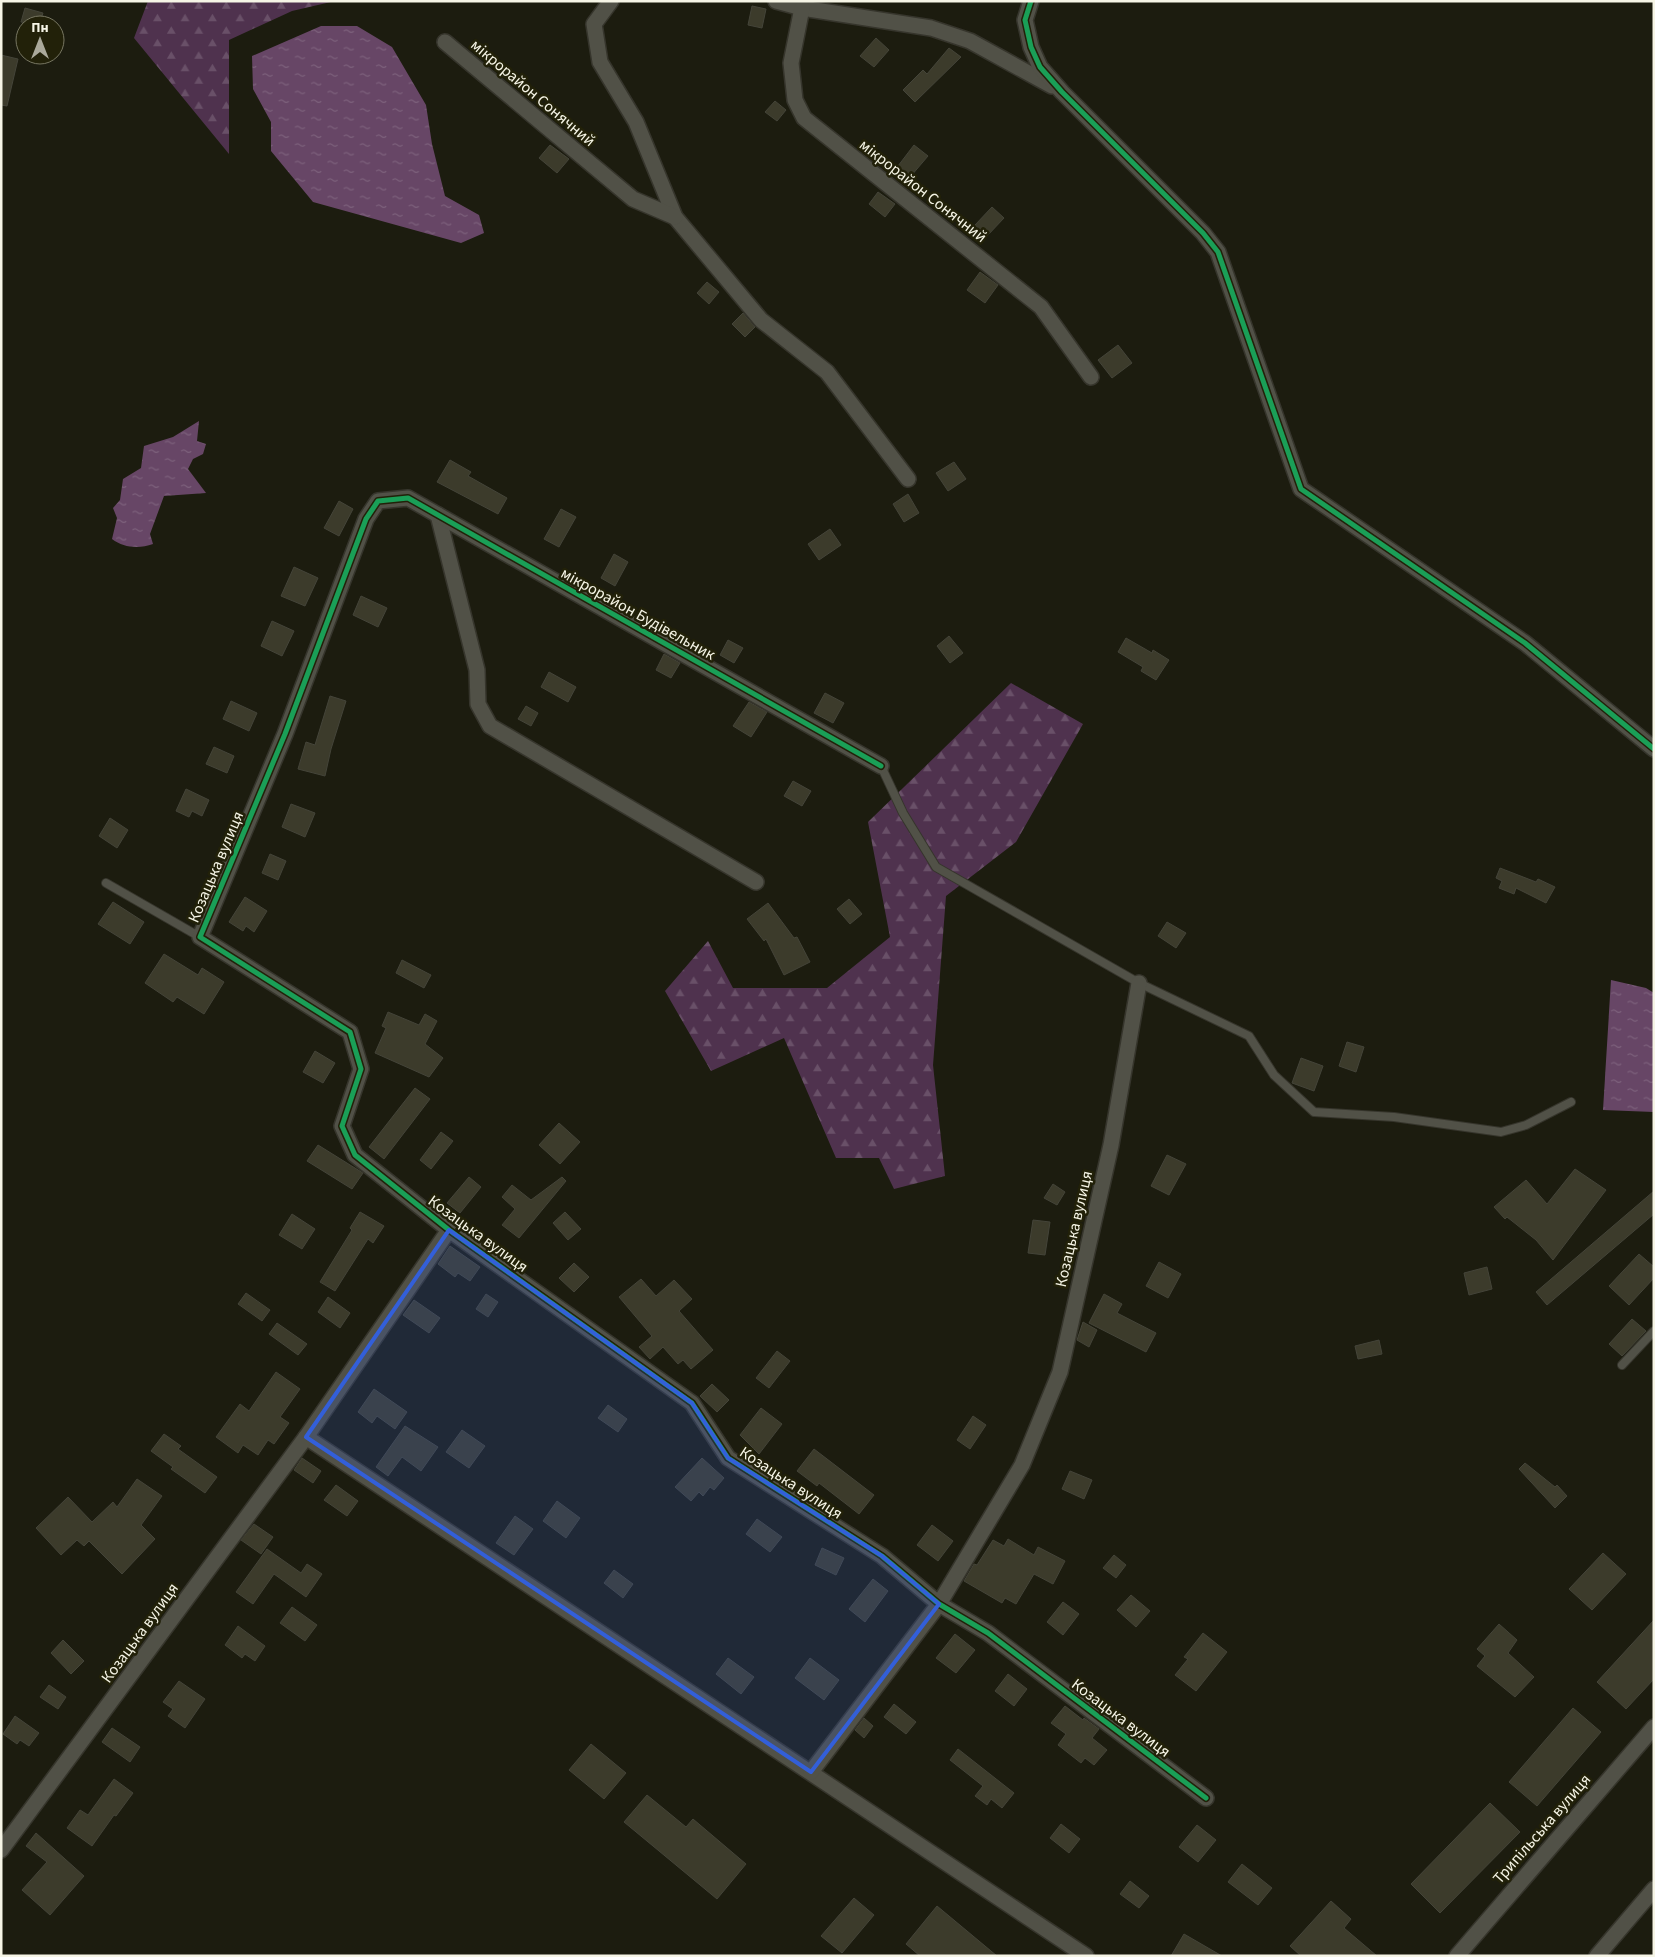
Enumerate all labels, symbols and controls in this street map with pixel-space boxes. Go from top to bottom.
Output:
north arrow [15,15,65,65]
text: Пн [31,18,49,38]
street label: мікрорайон Сонячний [466,34,600,152]
street label: мікрорайон Сонячний [855,134,991,248]
street label: мікрорайон Будівельник [557,562,719,666]
street label: Козацька вулиця [183,808,249,926]
street label: Козацька вулиця [1050,1169,1098,1289]
street label: Козацька вулиця [423,1190,533,1278]
street label: Козацька вулиця [735,1441,847,1525]
street label: Козацька вулиця [96,1578,184,1688]
street label: Козацька вулиця [1067,1673,1175,1763]
street label: Трипільська вулиця [1488,1769,1596,1889]

